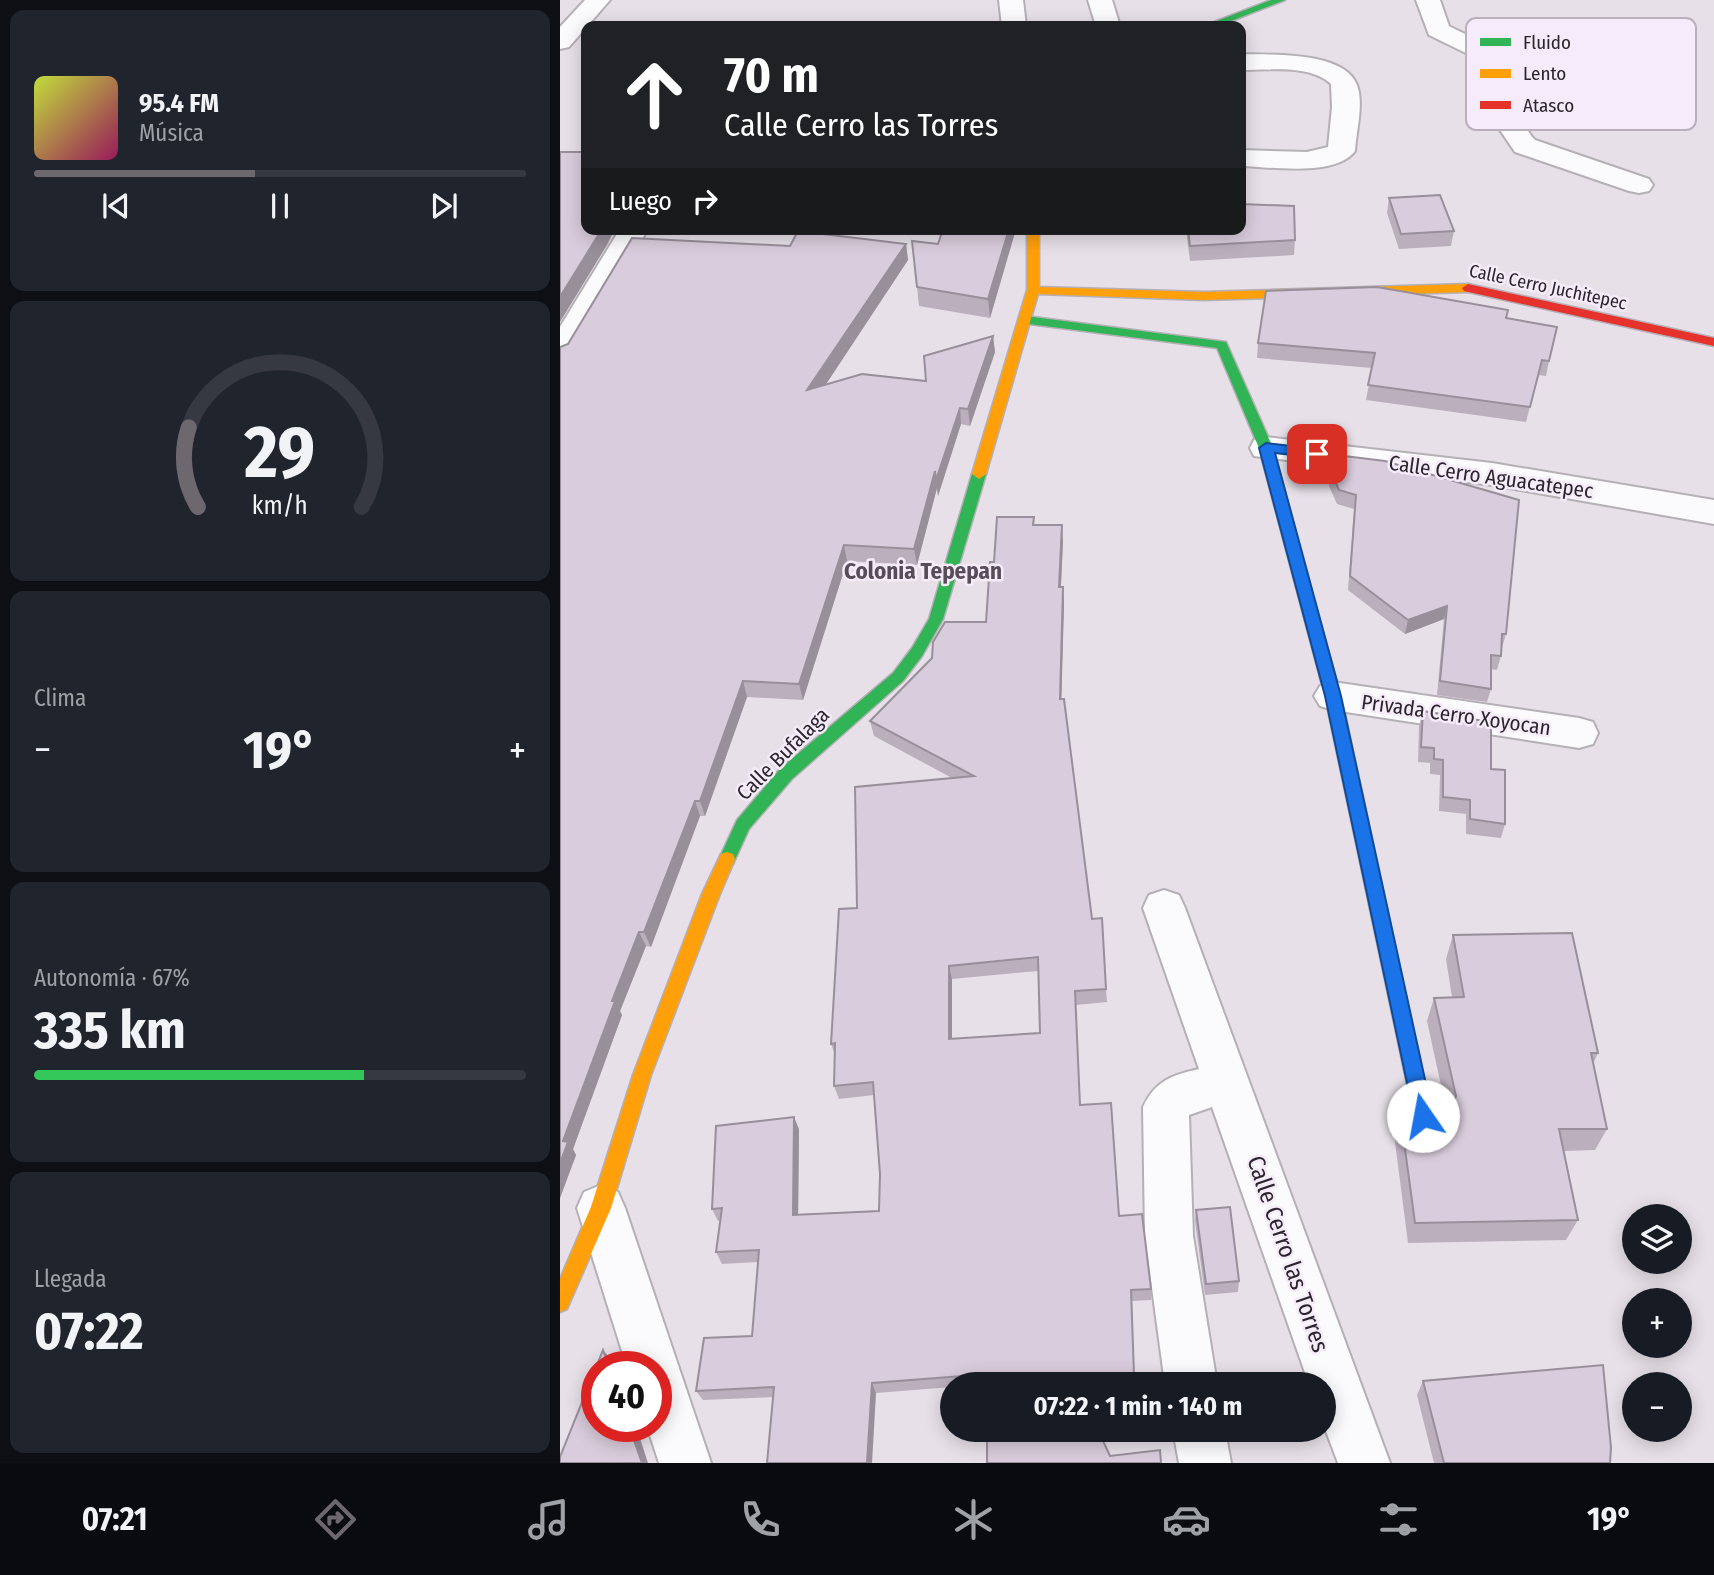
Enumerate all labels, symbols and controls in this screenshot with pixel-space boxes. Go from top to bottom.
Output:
legend [1466,18,1696,130]
text: Fluido [1523,31,1571,54]
text: 70 m [724,46,819,105]
icon: ahead [609,49,700,140]
text: Lento [1523,62,1566,85]
text: 95.4 FM [139,88,219,119]
text: Atasco [1523,94,1574,117]
text: Calle Cerro las Torres [724,106,998,144]
text: Música [139,119,204,147]
icon: right [686,182,724,220]
text: Luego [609,186,672,217]
icon: previous [97,187,135,225]
icon: pause [261,187,299,225]
icon: next [425,187,463,225]
street label: Calle Cerro Juchitepec [1467,260,1629,314]
text: 29 [244,409,315,496]
pin [1287,424,1347,484]
icon: arrive [1298,435,1336,473]
street label: Calle Cerro Aguacatepec [1387,450,1595,504]
text: km/h [252,491,308,521]
district label: Colonia Tepepan [844,557,1002,585]
text: Clima [34,684,86,712]
street label: Privada Cerro Xoyocan [1360,689,1552,741]
street label: Calle Bufalaga [731,702,835,806]
text: 19° [243,719,317,782]
text: − [34,727,51,773]
text: + [509,727,526,773]
text: Autonomía · 67% [34,964,190,992]
text: 335 km [34,999,186,1062]
position arrow [1386,1079,1460,1153]
street label: Calle Cerro las Torres [1241,1152,1335,1356]
map controls [1622,1204,1692,1442]
button: layers [1622,1204,1692,1274]
text: Llegada [34,1265,106,1293]
button: + [1622,1288,1692,1358]
text: 07:22 [34,1300,144,1363]
speed limit sign: 40 [581,1351,672,1442]
button: − [1622,1372,1692,1442]
text: 07:22 · 1 min · 140 m [1034,1391,1242,1422]
icon: directions [311,1495,360,1544]
icon: music [524,1495,573,1544]
icon: phone [736,1495,785,1544]
icon: climate [949,1495,998,1544]
icon: car [1162,1495,1211,1544]
icon: filters [1374,1495,1423,1544]
text: 07:21 [82,1500,148,1538]
text: 19° [1587,1500,1632,1538]

